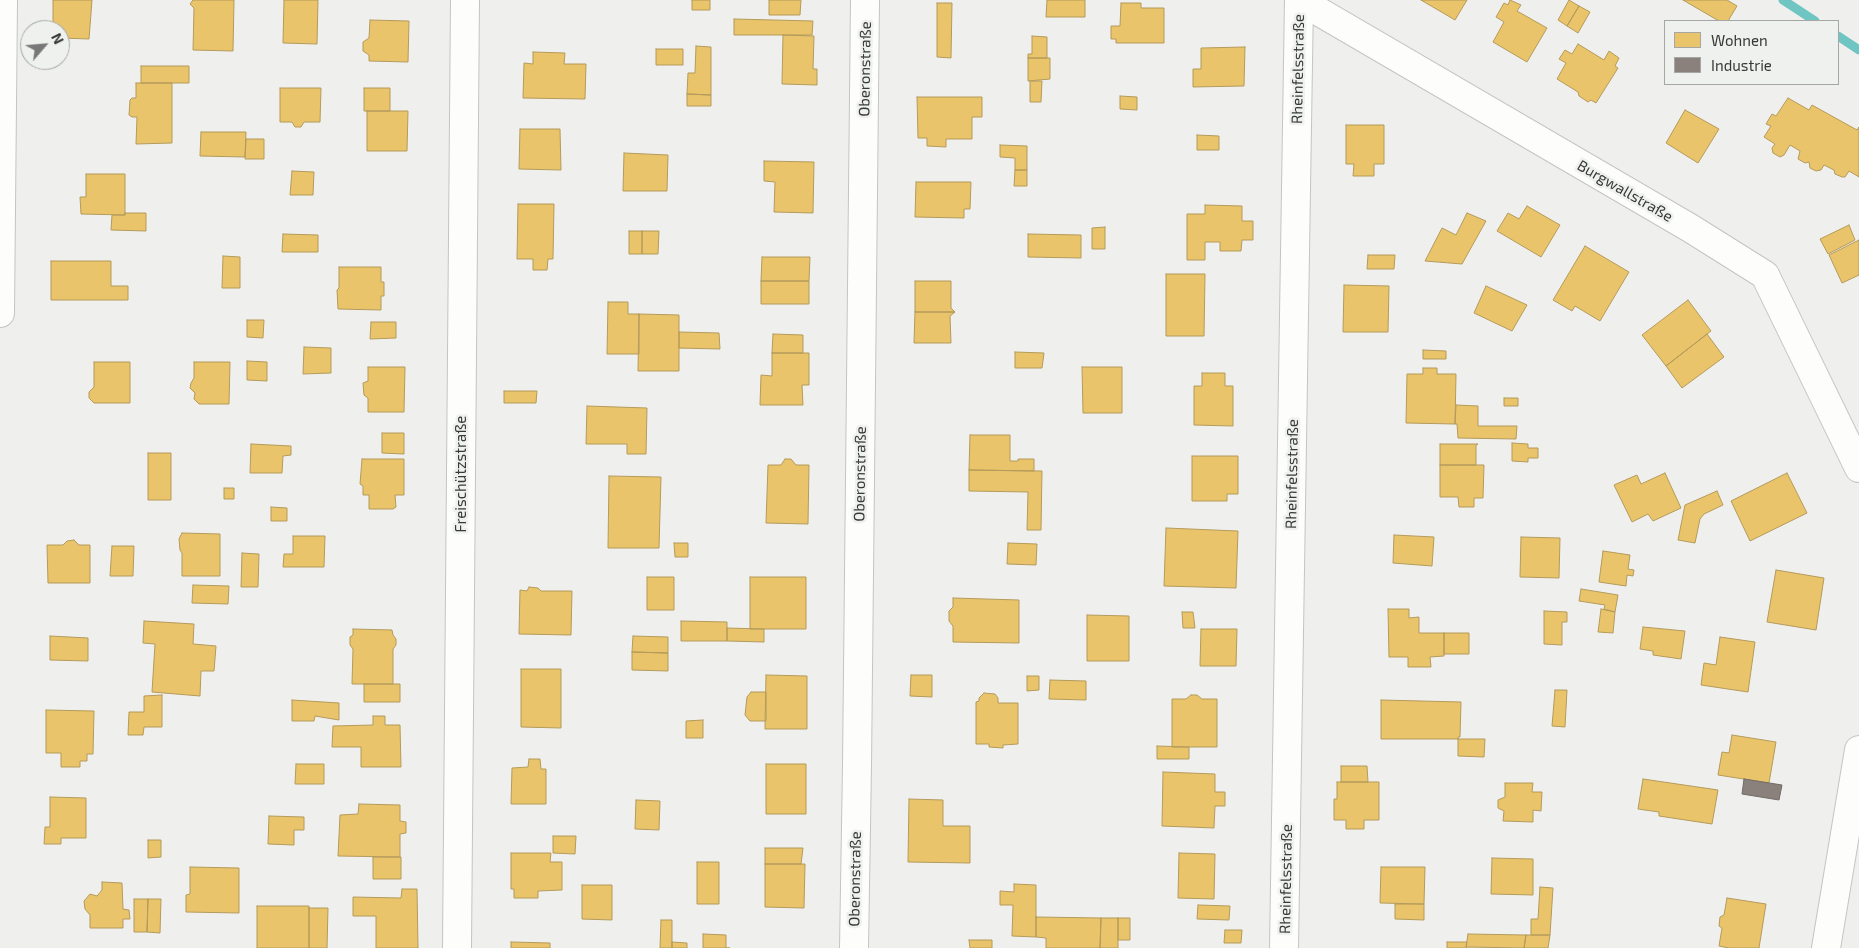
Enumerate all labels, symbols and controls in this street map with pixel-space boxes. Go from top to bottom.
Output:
street label: Rheinfelsstraße [1288,14,1308,124]
north arrow [20,20,70,70]
legend [1664,20,1839,85]
street label: Oberonstraße [855,21,875,117]
text: N [48,30,68,47]
text: Wohnen [1711,31,1768,49]
text: Industrie [1711,56,1772,74]
street label: Burgwallstraße [1574,156,1676,226]
street label: Freischützstraße [452,416,470,532]
street label: Rheinfelsstraße [1282,419,1302,529]
street label: Oberonstraße [850,426,870,522]
street label: Rheinfelsstraße [1276,824,1296,934]
street label: Oberonstraße [845,831,865,927]

